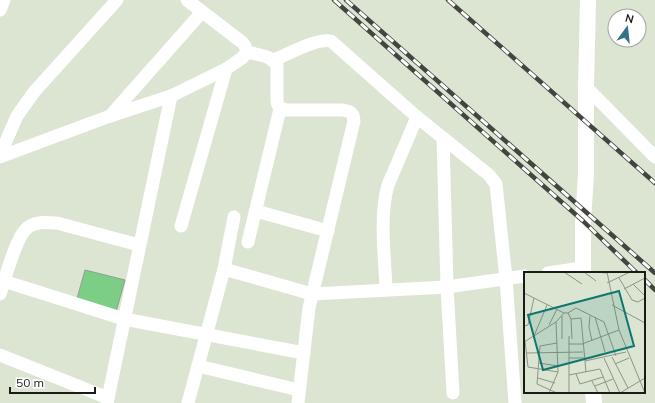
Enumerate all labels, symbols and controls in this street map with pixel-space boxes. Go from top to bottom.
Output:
north arrow [607,8,647,48]
text: N [624,11,635,26]
inset map [524,272,645,393]
scale bar [10,369,95,395]
text: 50 m [16,375,44,390]

